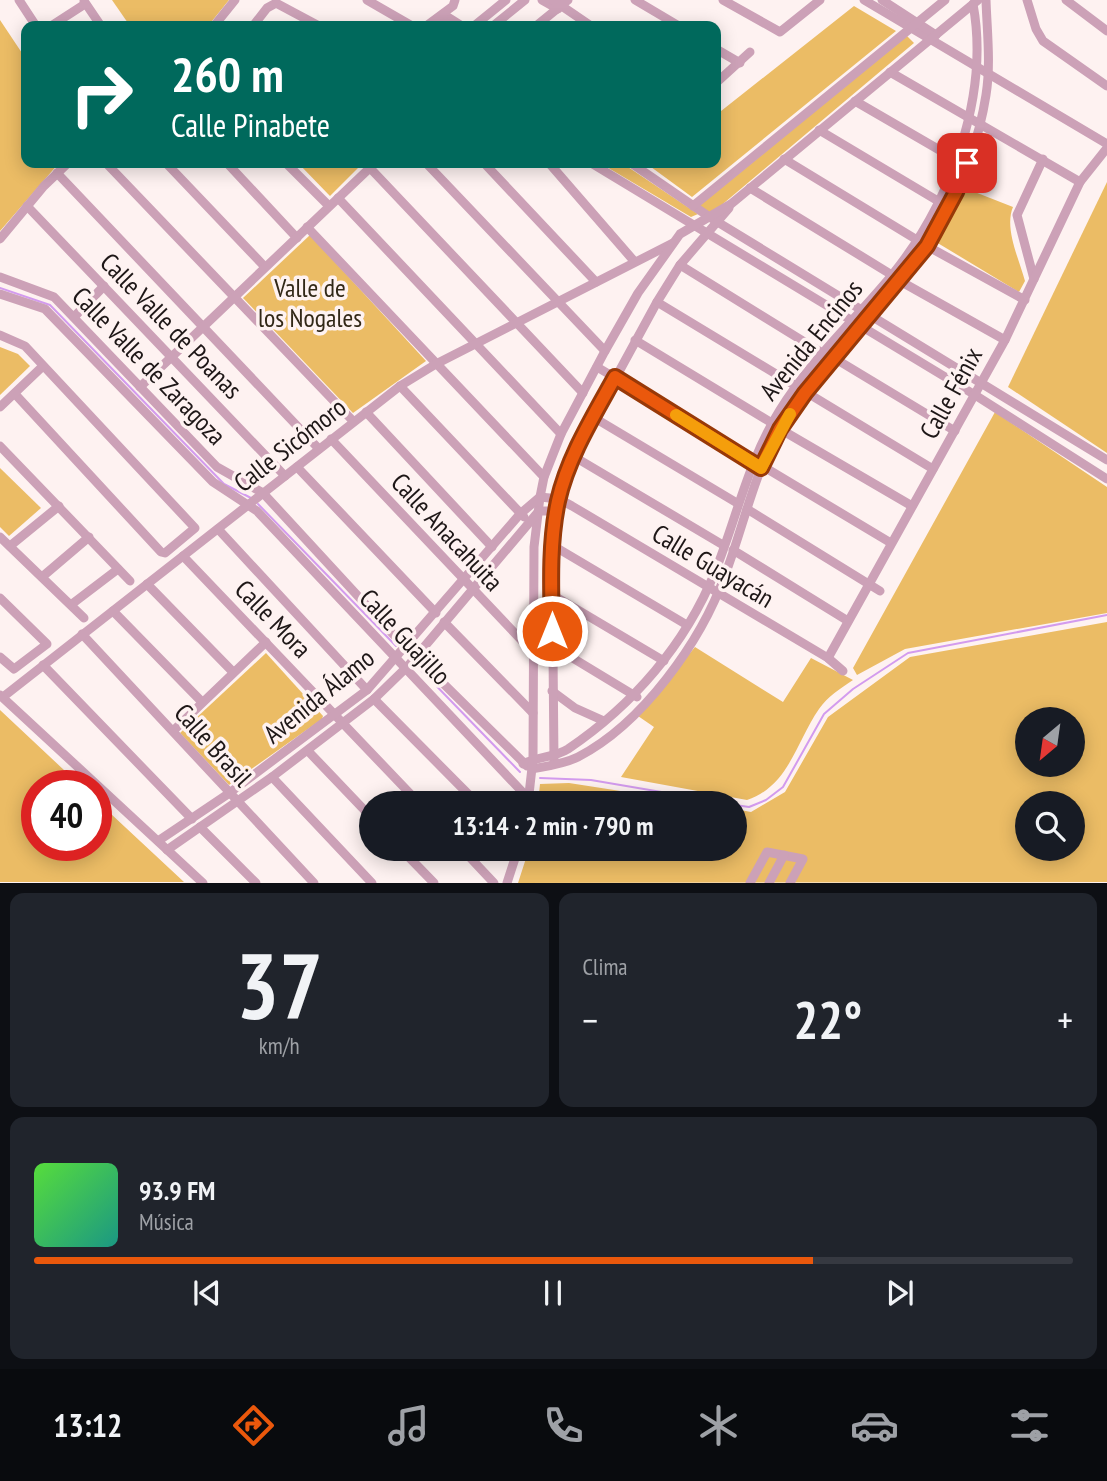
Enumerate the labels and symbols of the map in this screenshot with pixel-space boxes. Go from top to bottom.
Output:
pin [937,133,997,193]
street label: Calle Valle de Poanas [93,246,249,406]
park label: Valle de los Nogales [258,271,362,334]
street label: Avenida Encinos [752,273,869,407]
street label: Calle Valle de Zaragoza [65,280,233,452]
street label: Calle Fénix [912,341,989,444]
street label: Calle Sicómoro [227,390,353,499]
street label: Calle Anacahuita [384,466,510,598]
street label: Calle Guayacán [646,516,780,615]
street label: Calle Mora [228,573,318,665]
street label: Calle Guajillo [353,582,458,692]
position arrow [515,594,589,668]
street label: Avenida Álamo [257,641,381,750]
street label: Calle Brasil [167,696,259,793]
north arrow [1015,707,1085,777]
speed limit sign: 40 [21,770,112,861]

